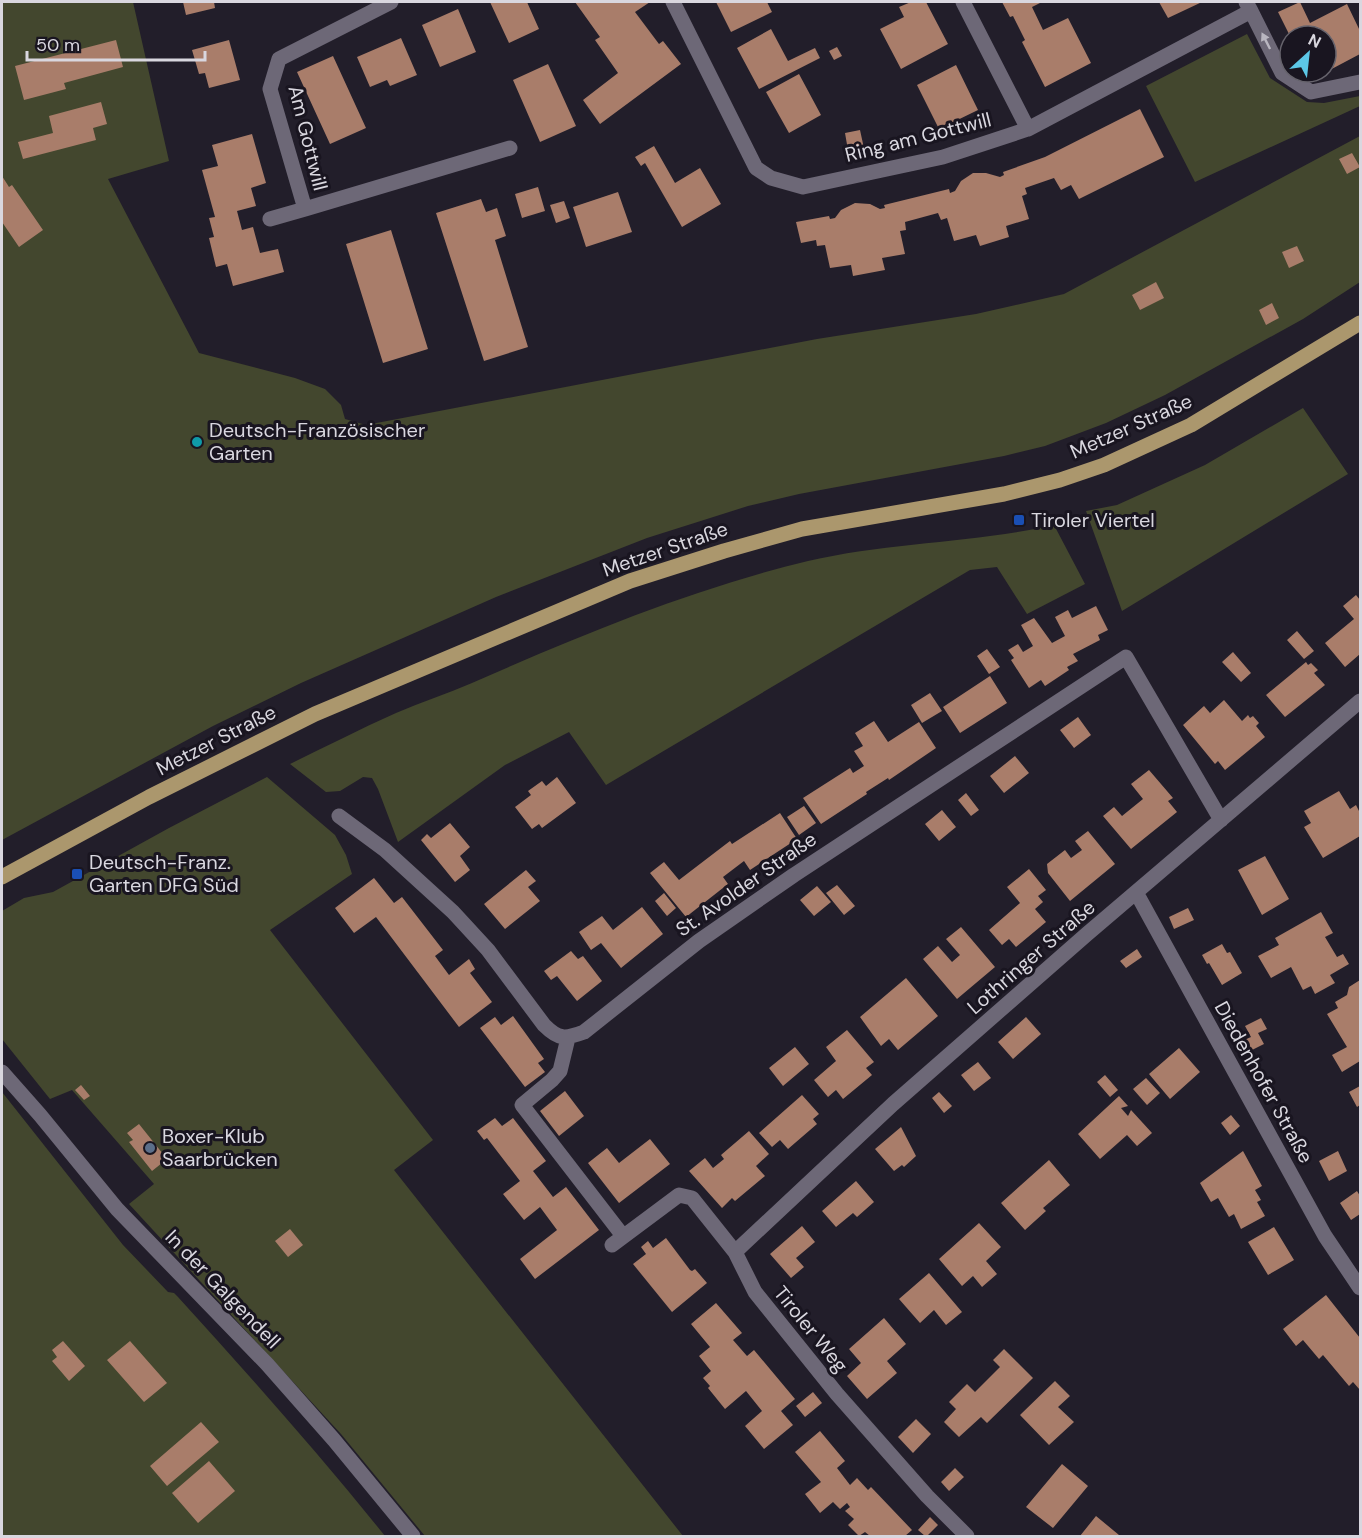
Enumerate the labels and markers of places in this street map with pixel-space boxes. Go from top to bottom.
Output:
place label: Deutsch-Französischer Garten [209,417,425,466]
marker: Deutsch-Französischer Garten [190,435,204,449]
place label: Tiroler Viertel [1031,507,1155,533]
marker: Tiroler Viertel [1012,513,1026,527]
place label: Deutsch-Franz. Garten DFG Süd [89,849,239,898]
marker: Deutsch-Franz. Garten DFG Süd [70,867,84,881]
place label: Boxer-Klub Saarbrücken [162,1123,278,1172]
marker: Boxer-Klub Saarbrücken [143,1141,157,1155]

